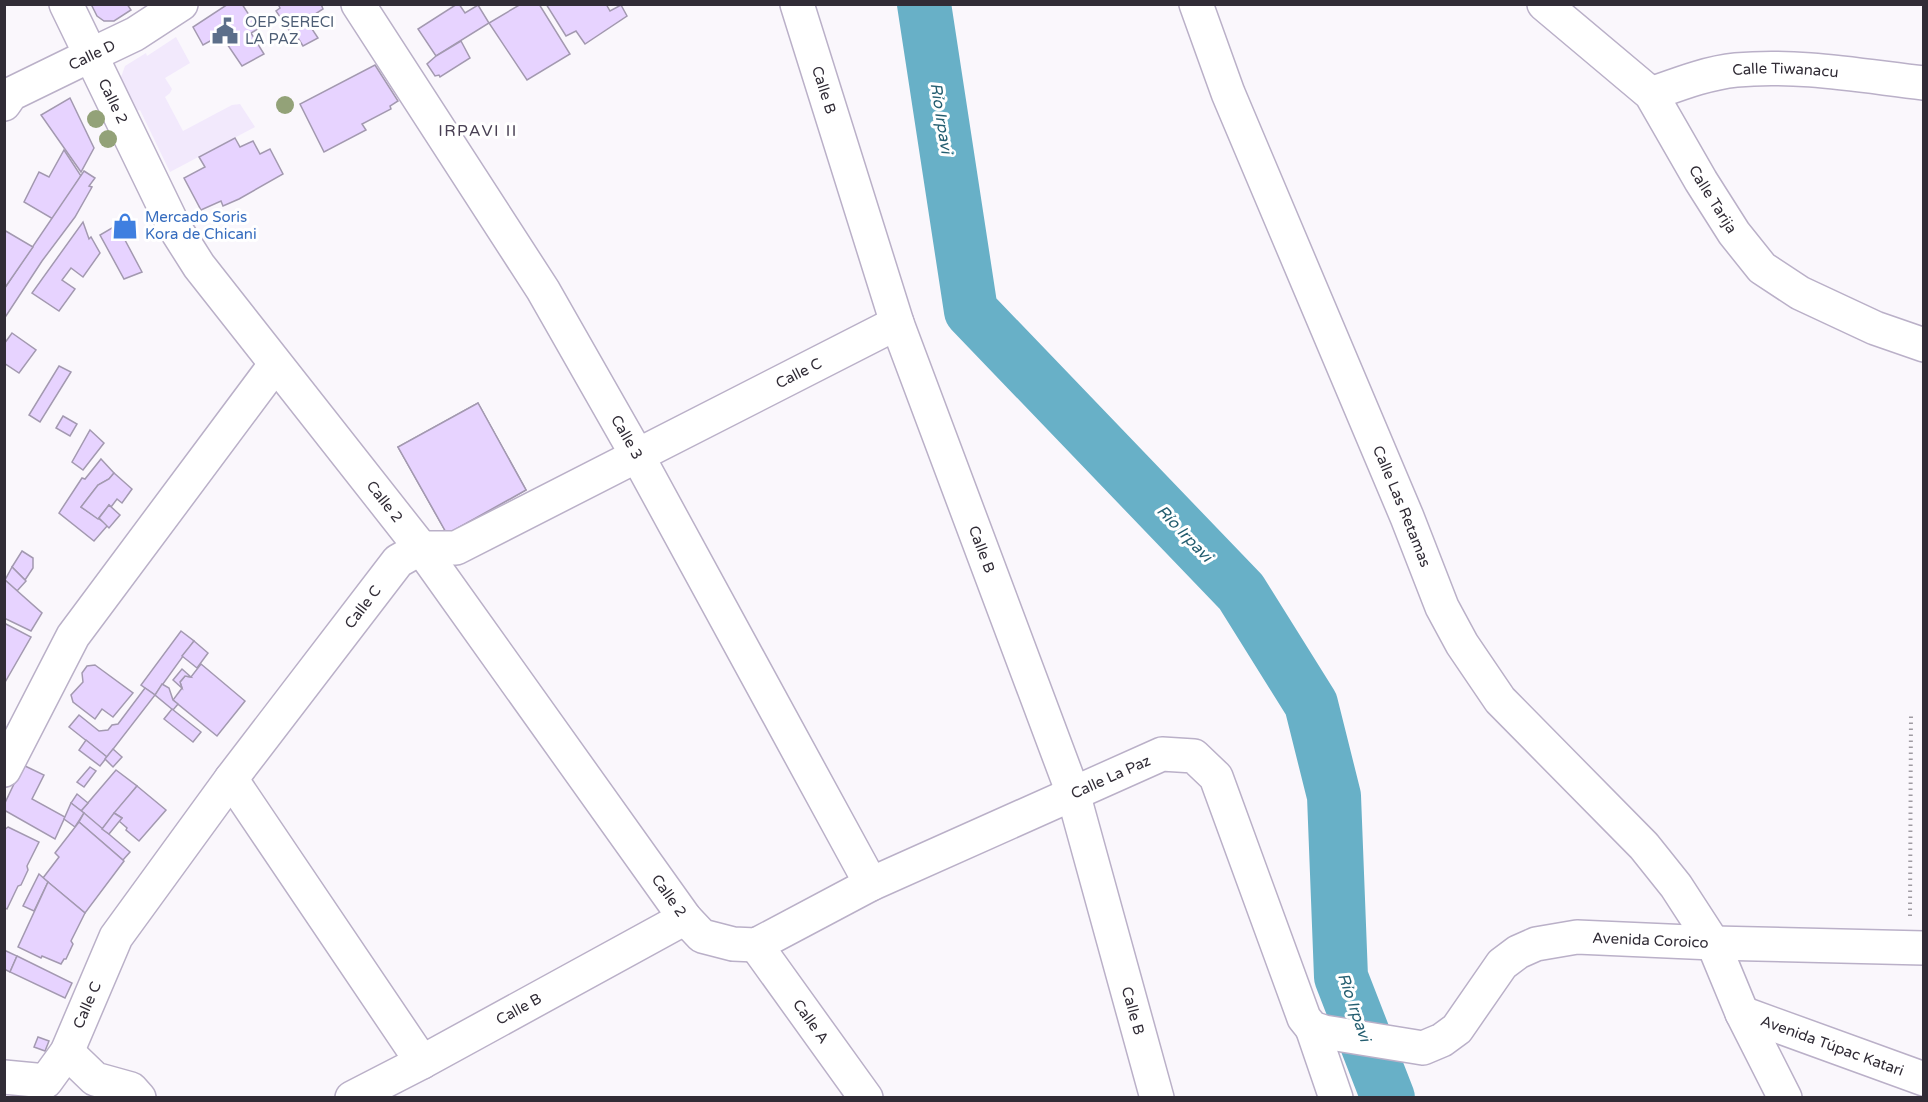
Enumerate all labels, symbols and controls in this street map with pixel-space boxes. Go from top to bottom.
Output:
place label: OEP SERECI LA PAZ [245,13,334,48]
public building icon: OEP SERECI LA PAZ [210,16,240,46]
street label: Calle D [66,36,118,74]
street label: Calle Tiwanacu [1731,59,1839,81]
street label: Calle B [808,64,840,116]
street label: Calle 2 [94,76,132,127]
water label: Río Irpavi [926,81,957,157]
district label: IRPAVI II [438,121,518,141]
street label: Calle Tarija [1685,162,1741,237]
place label: Mercado Soris Kora de Chicani [145,208,257,243]
shop icon: Mercado Soris Kora de Chicani [110,211,140,241]
street label: Calle C [773,354,825,392]
street label: Calle 3 [607,412,647,463]
street label: Calle Las Retamas [1369,443,1435,570]
street label: Calle 2 [363,477,406,526]
water label: Río Irpavi [1152,501,1218,568]
street label: Calle B [965,523,999,576]
street label: Calle C [341,582,385,632]
street label: Calle La Paz [1068,751,1153,803]
street label: Calle 2 [648,871,690,920]
street label: Avenida Coroico [1592,929,1709,952]
water label: Río Irpavi [1333,970,1376,1046]
street label: Calle C [69,979,105,1031]
street label: Calle B [1118,985,1148,1037]
street label: Calle B [493,989,545,1029]
street label: Calle A [789,996,833,1047]
street label: Avenida Túpac Katari [1758,1012,1906,1080]

